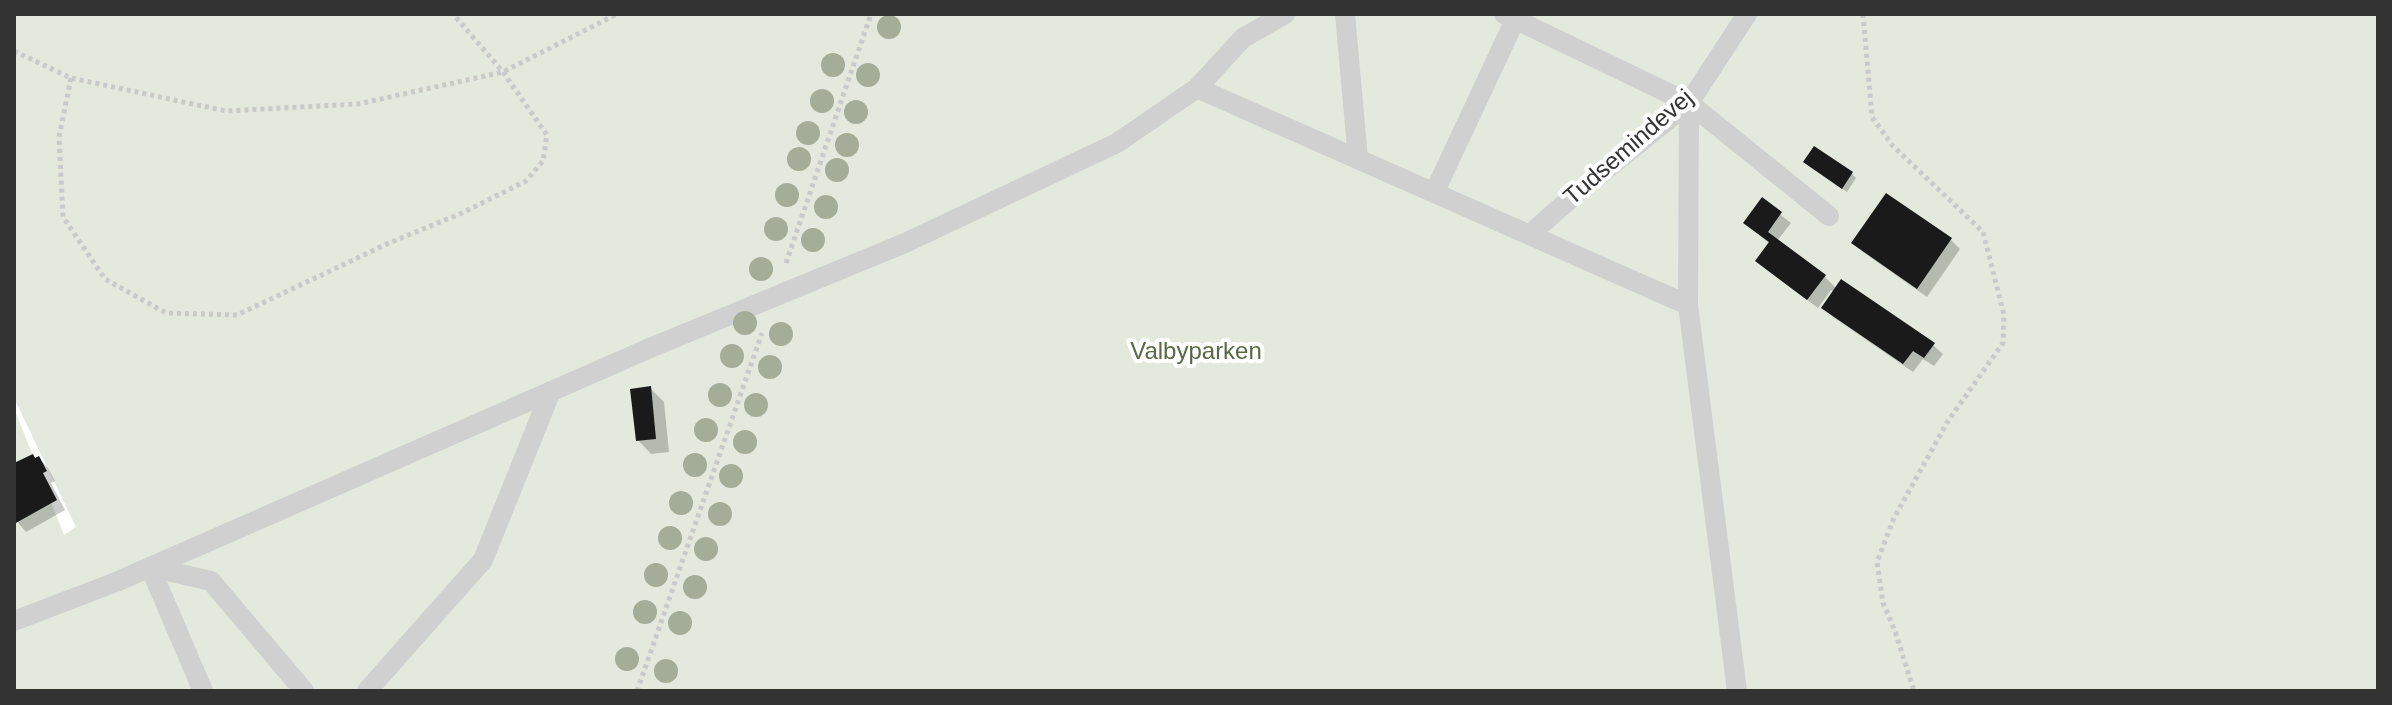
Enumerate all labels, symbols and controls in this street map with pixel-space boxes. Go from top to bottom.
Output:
street label: Tudsemindevej [1558,84,1700,212]
park label: Valbyparken [1130,338,1262,366]

